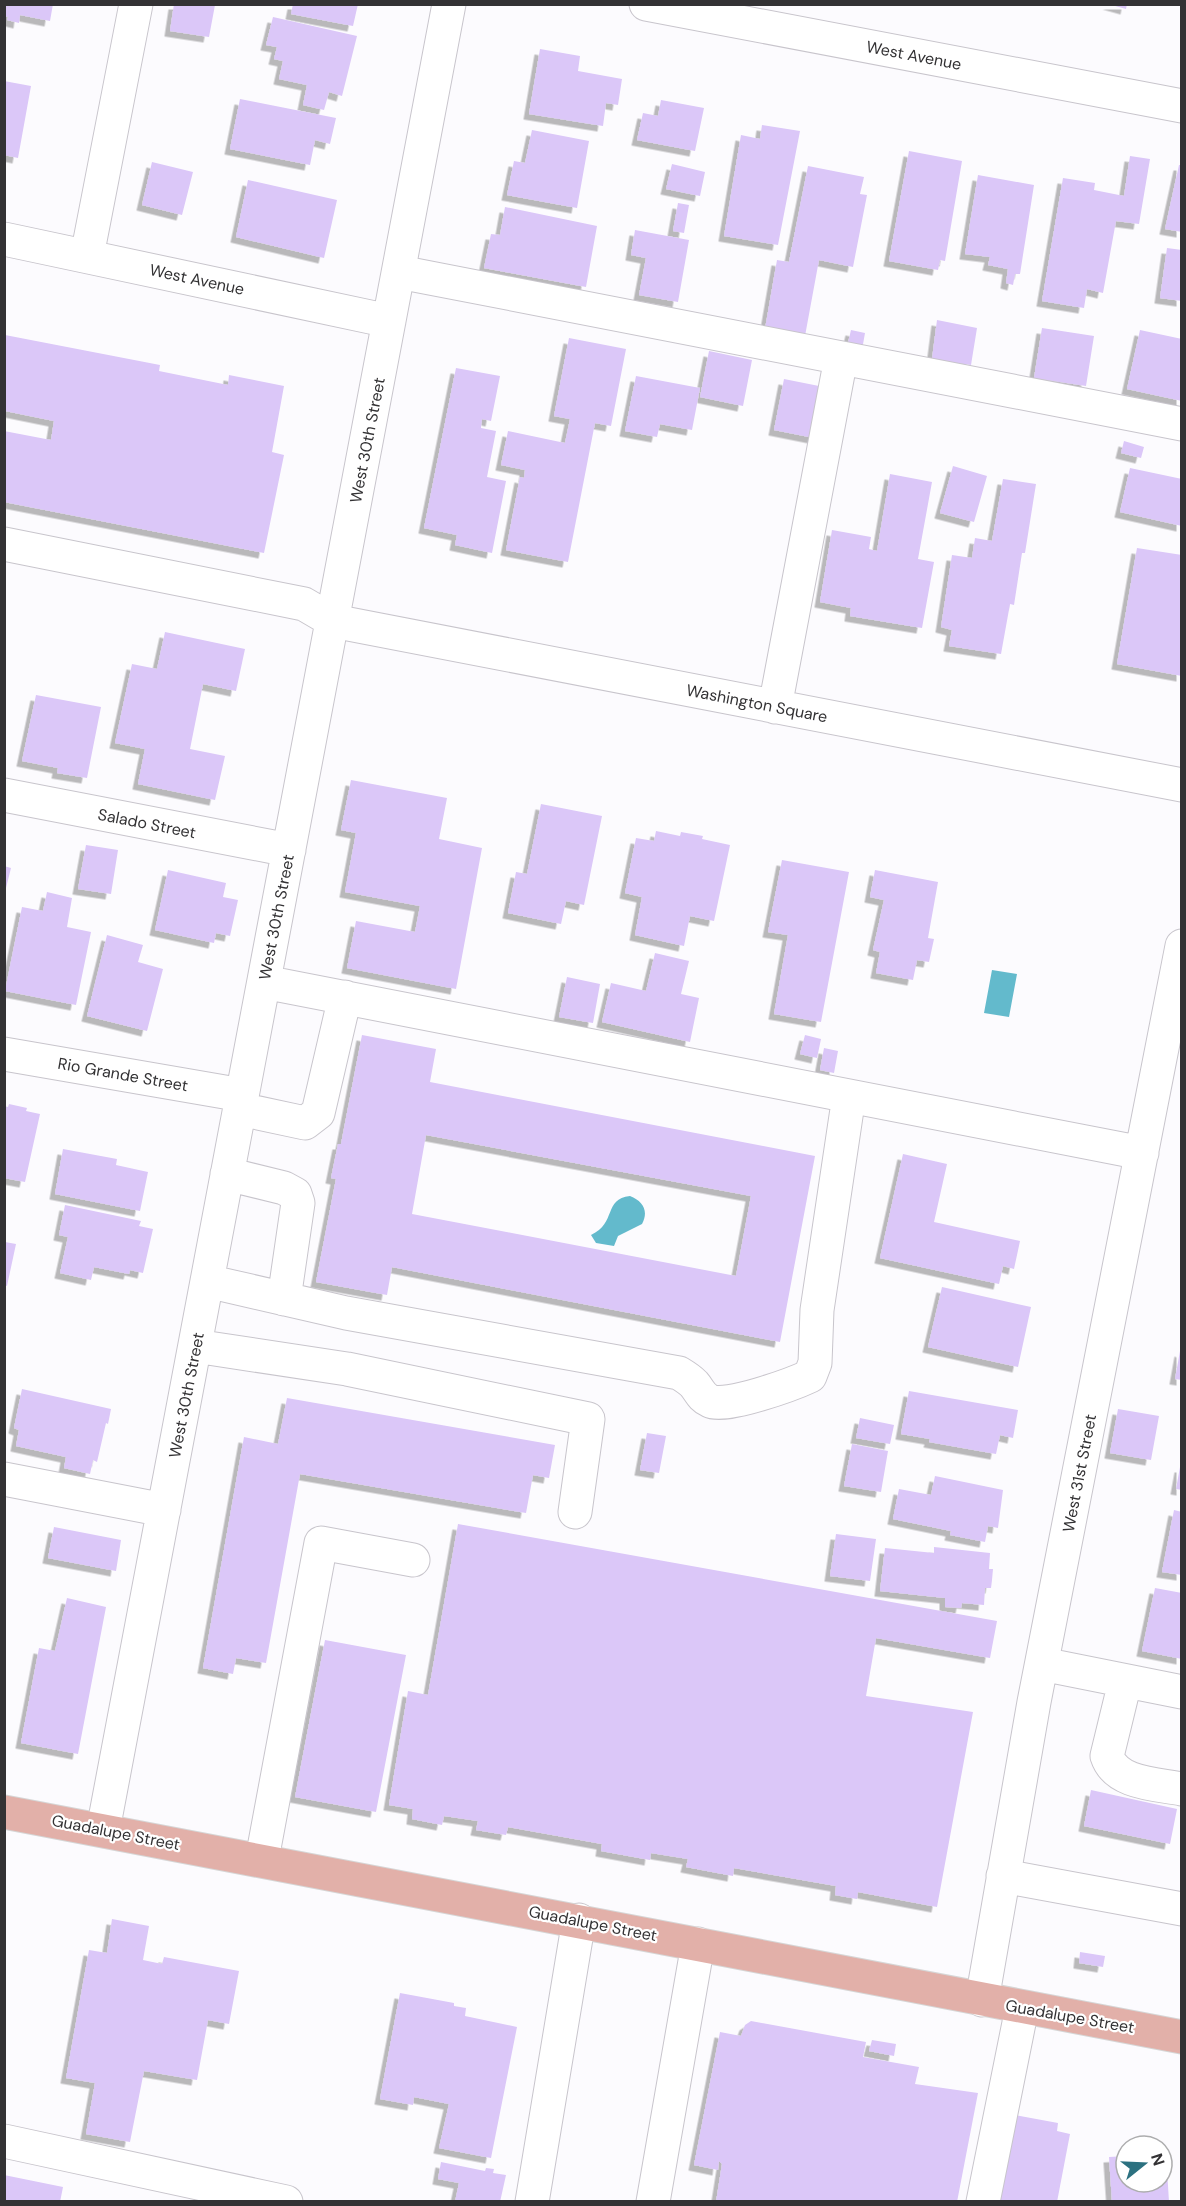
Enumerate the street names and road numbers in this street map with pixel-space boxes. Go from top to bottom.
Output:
street label: West Avenue [865,36,963,75]
street label: West Avenue [148,259,246,300]
street label: West 30th Street [345,376,390,505]
street label: Washington Square [684,679,829,727]
street label: Salado Street [96,804,198,843]
street label: West 30th Street [254,853,299,982]
street label: Rio Grande Street [56,1053,190,1096]
street label: West 30th Street [164,1331,209,1460]
street label: West 31st Street [1058,1412,1101,1534]
street label: Guadalupe Street [50,1810,182,1855]
street label: Guadalupe Street [527,1901,659,1946]
street label: Guadalupe Street [1004,1995,1136,2038]

